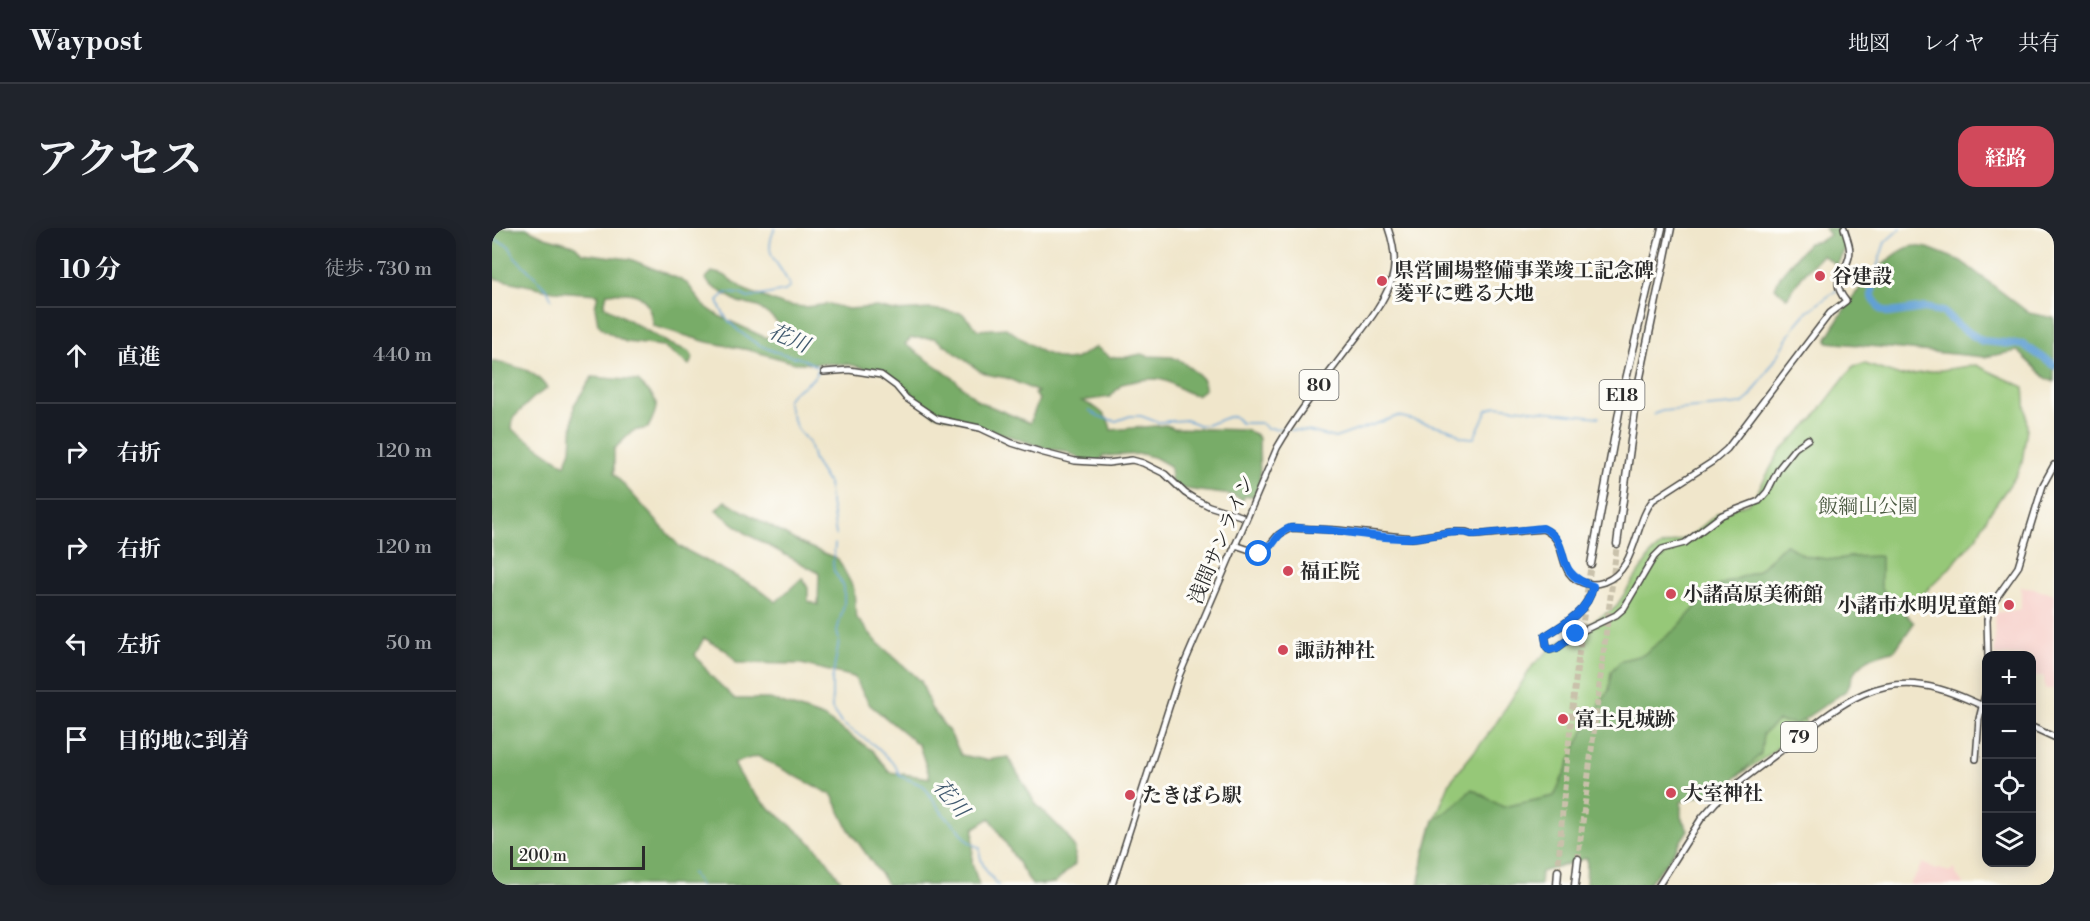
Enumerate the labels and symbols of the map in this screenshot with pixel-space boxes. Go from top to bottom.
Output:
place label: 県営圃場整備事業竣工記念碑 菱平に甦る大地 [1394,259,1654,307]
place label: 谷建設 [1832,265,1892,290]
marker: 谷建設 [1813,269,1827,283]
marker: 県営圃場整備事業竣工記念碑 菱平に甦る大地 [1375,274,1389,288]
water label: 花川 [764,319,815,360]
road number: 80 [1300,370,1338,400]
road number: E18 [1600,380,1644,410]
street label: 浅間サンライン [1184,471,1261,608]
park label: 飯綱山公園 [1818,495,1918,520]
route start [1245,540,1271,566]
place label: 福正院 [1300,560,1360,585]
marker: 福正院 [1281,564,1295,578]
place label: 小諸高原美術館 [1683,583,1823,608]
marker: 小諸高原美術館 [1664,587,1678,601]
place label: 小諸市水明児童館 [1837,594,1997,619]
marker: 小諸市水明児童館 [2002,598,2016,612]
route end [1562,620,1588,646]
place label: 諏訪神社 [1295,639,1375,664]
marker: 諏訪神社 [1276,643,1290,657]
place label: 富士見城跡 [1575,708,1675,733]
marker: 富士見城跡 [1556,712,1570,726]
road number: 79 [1781,722,1817,752]
water label: 花川 [927,774,975,825]
place label: 大室神社 [1683,782,1763,807]
place label: たきばら駅 [1142,784,1242,809]
marker: 大室神社 [1664,786,1678,800]
marker: たきばら駅 [1123,788,1137,802]
scale bar [510,843,645,870]

